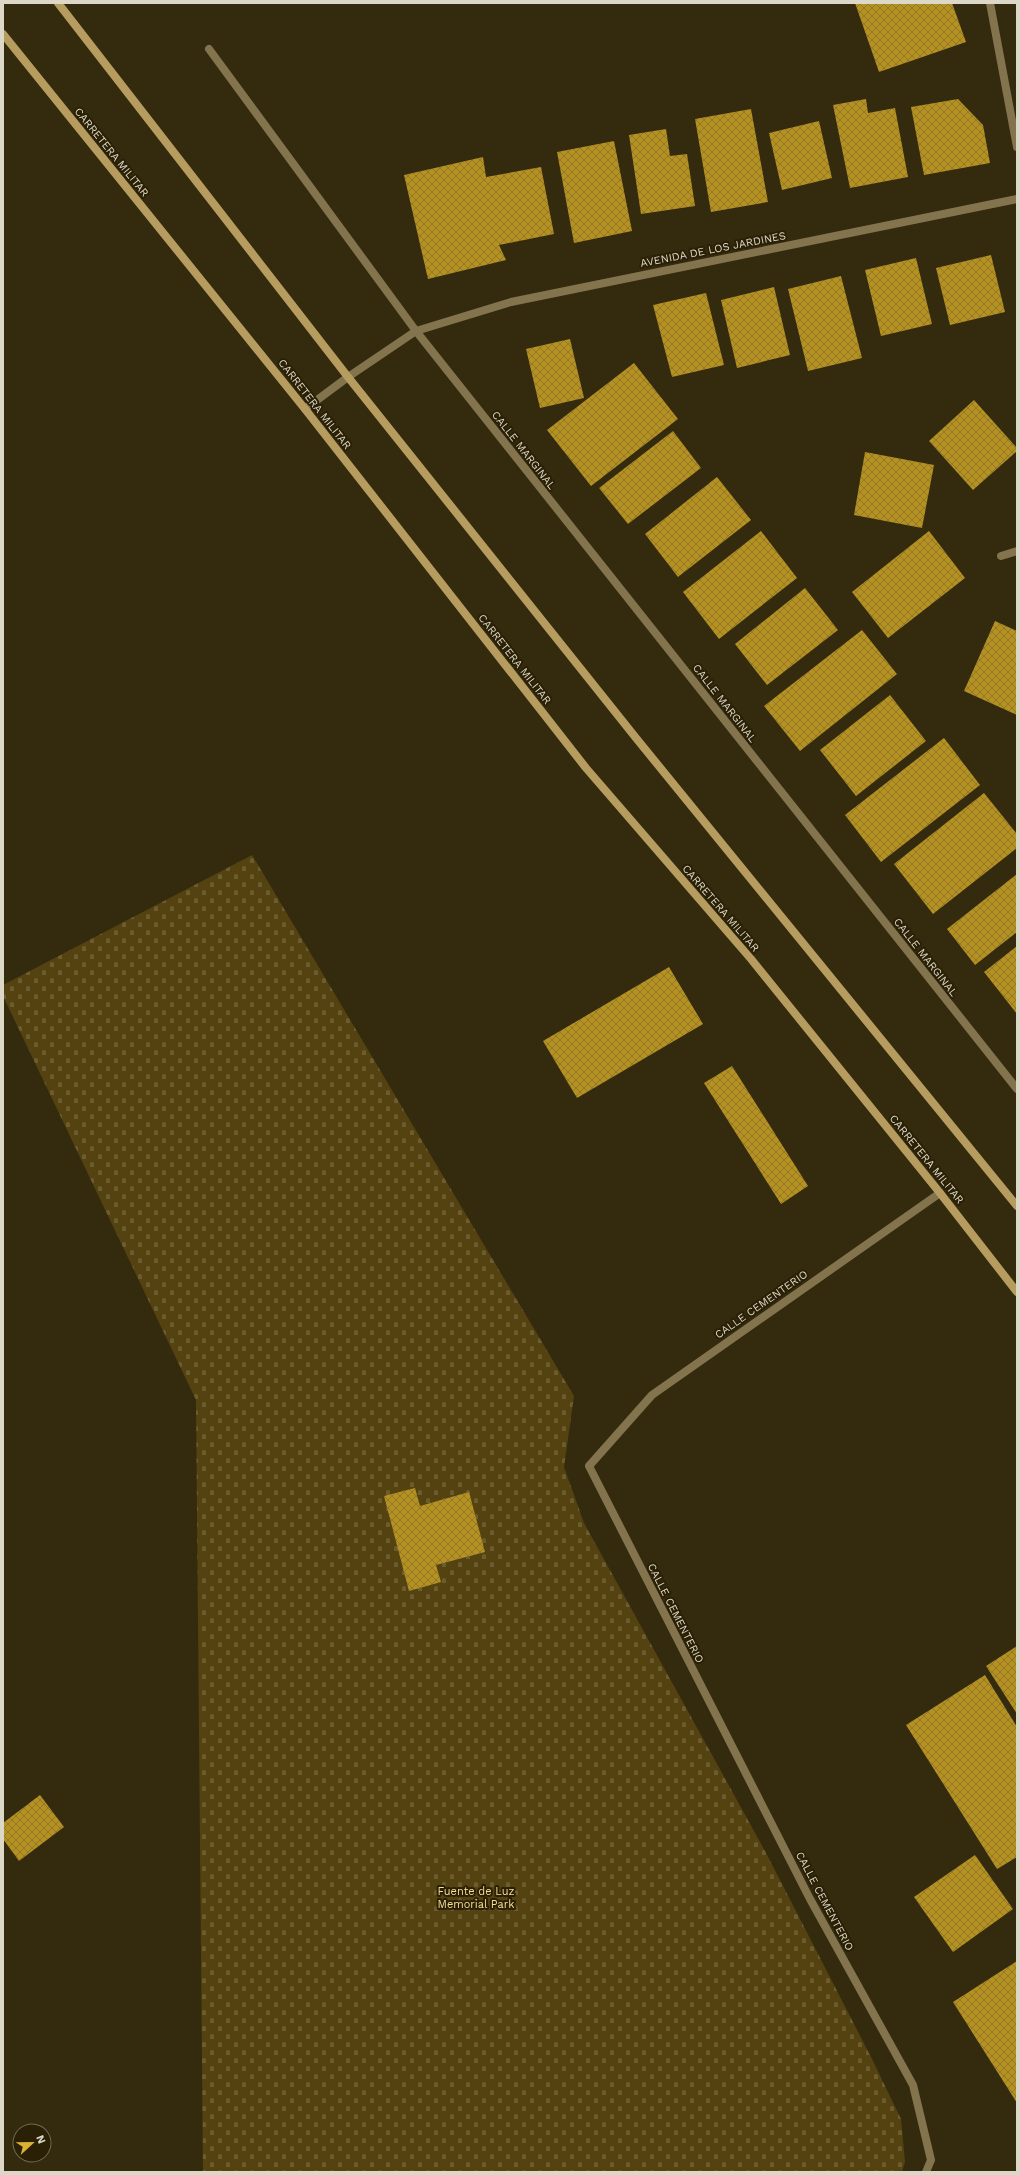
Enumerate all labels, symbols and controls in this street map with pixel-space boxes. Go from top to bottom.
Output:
street label: CARRETERA MILITAR [72,105,152,199]
street label: AVENIDA DE LOS JARDINES [639,229,787,270]
street label: CARRETERA MILITAR [275,357,354,452]
street label: CALLE MARGINAL [489,409,558,492]
street label: CARRETERA MILITAR [475,612,554,707]
street label: CALLE MARGINAL [690,662,759,745]
street label: CARRETERA MILITAR [679,862,762,954]
street label: CALLE MARGINAL [891,916,960,999]
street label: CARRETERA MILITAR [887,1112,967,1206]
street label: CALLE CEMENTERIO [712,1267,810,1341]
street label: CALLE CEMENTERIO [645,1561,706,1665]
street label: CALLE CEMENTERIO [793,1850,856,1953]
park label: Fuente de Luz Memorial Park [438,1885,515,1911]
north arrow [12,2123,52,2163]
text: N [33,2133,48,2146]

